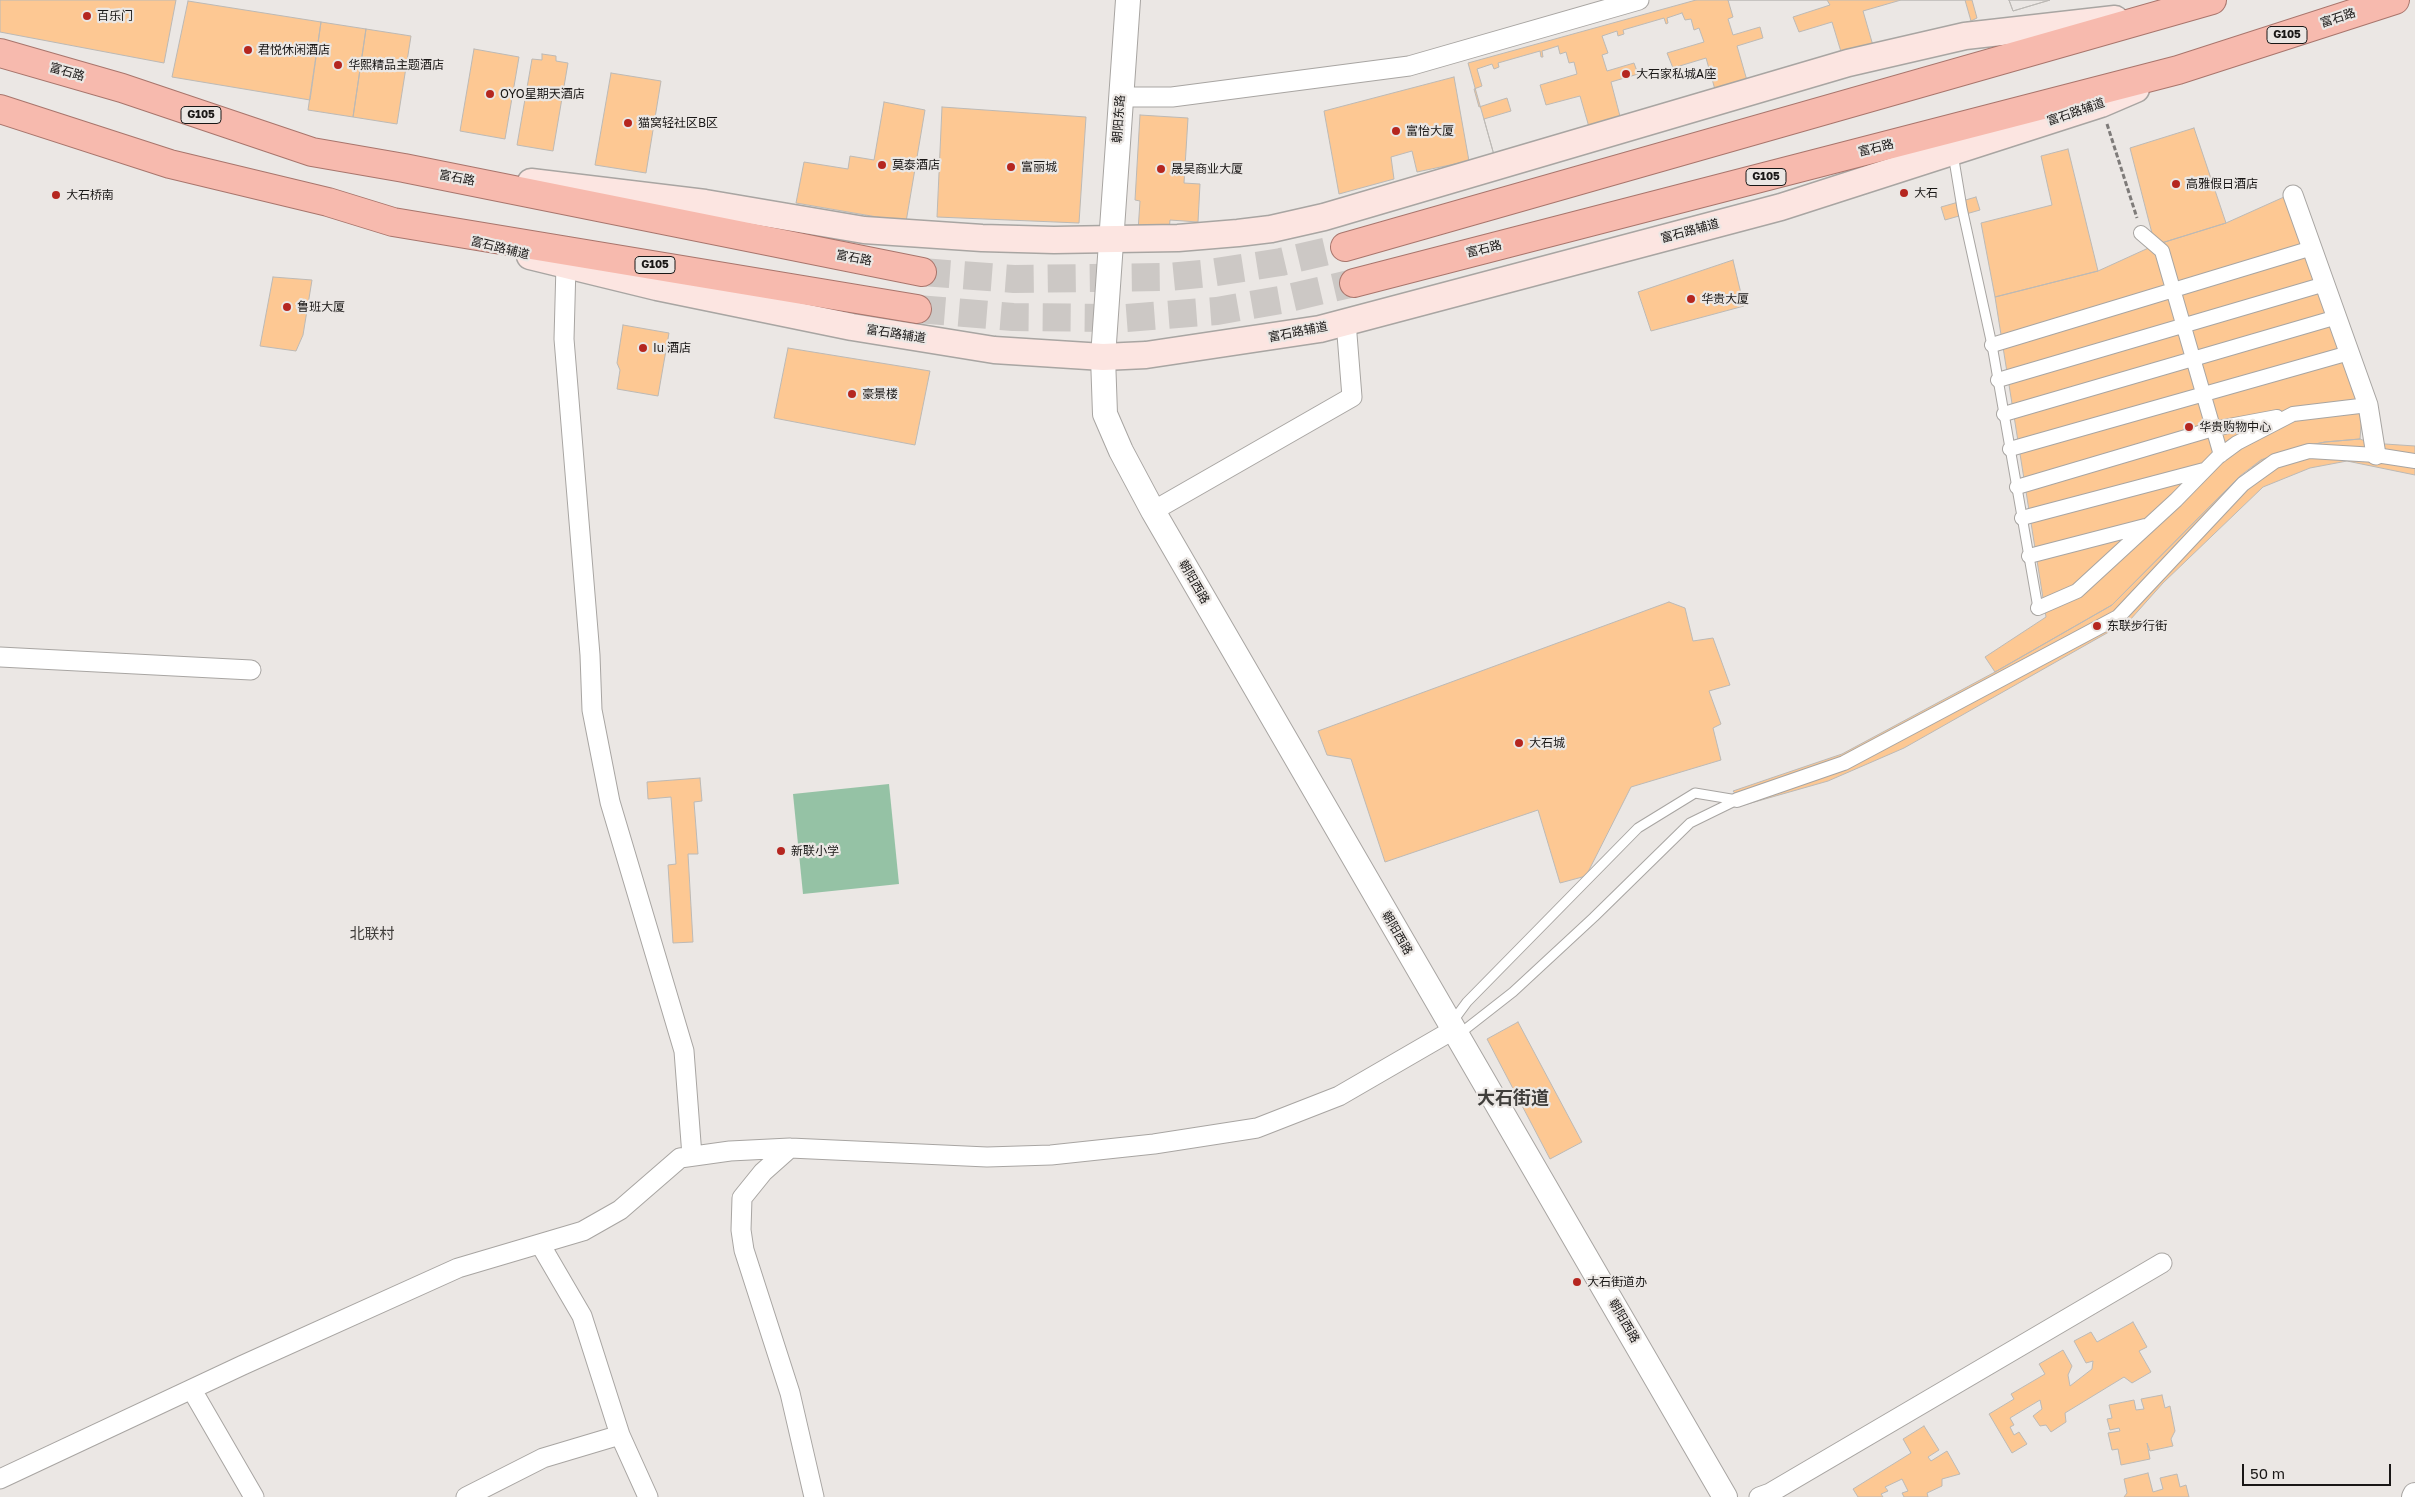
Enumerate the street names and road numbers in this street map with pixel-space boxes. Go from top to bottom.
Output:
street label: 富石路 [2319,6,2357,30]
road number: G105 [2267,26,2307,44]
street label: 富石路 [48,60,86,84]
street label: 朝阳东路 [1110,95,1128,143]
street label: 富石路辅道 [2045,95,2107,129]
road number: G105 [181,106,221,124]
street label: 富石路 [1857,137,1895,159]
street label: 富石路 [438,167,476,189]
road number: G105 [1746,168,1786,186]
street label: 富石路辅道 [1659,216,1721,246]
street label: 富石路辅道 [469,234,531,262]
street label: 富石路 [1465,238,1503,260]
street label: 富石路 [835,247,873,269]
road number: G105 [635,256,675,274]
street label: 富石路辅道 [1267,319,1329,345]
street label: 富石路辅道 [865,322,927,346]
street label: 朝阳西路 [1176,558,1212,606]
street label: 朝阳西路 [1379,909,1415,957]
street label: 朝阳西路 [1606,1297,1642,1345]

